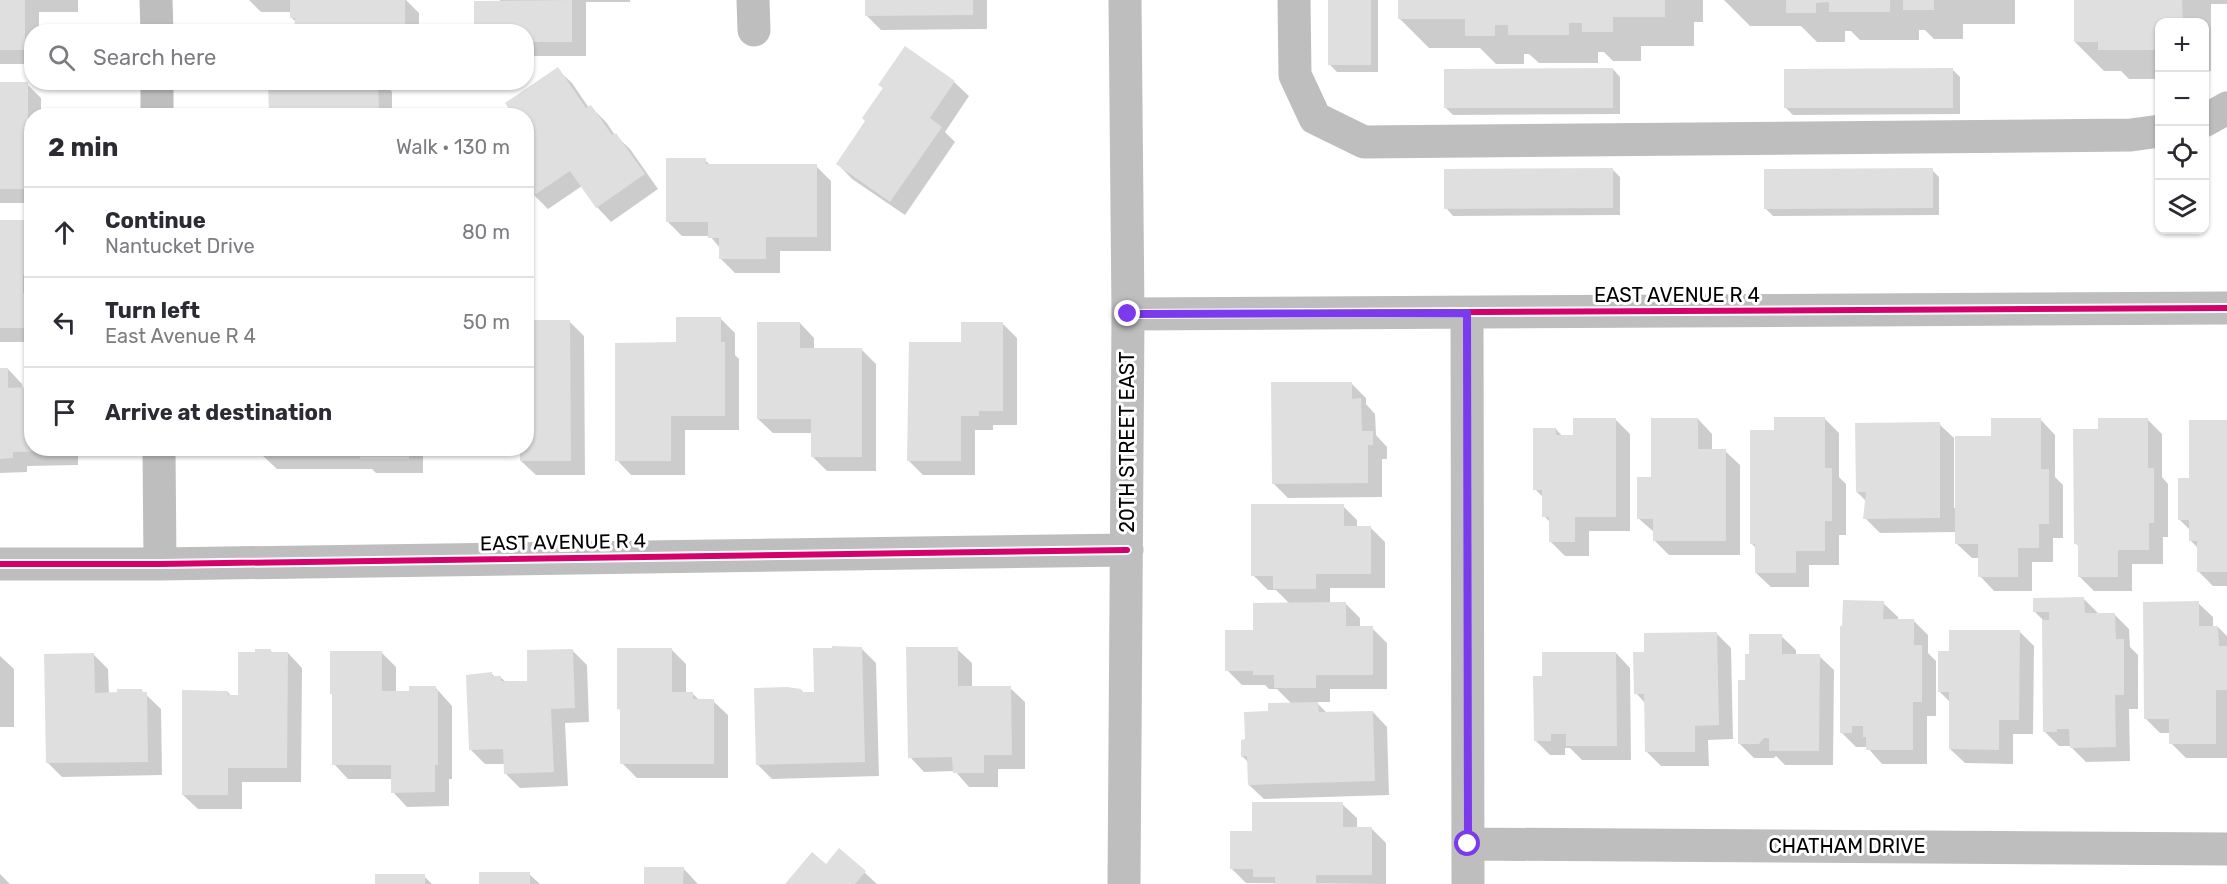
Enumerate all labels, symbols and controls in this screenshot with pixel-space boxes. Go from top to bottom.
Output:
map controls [2155,18,2209,234]
button: + [2155,18,2209,72]
search box [24,24,534,90]
icon: search [45,41,78,74]
text: Search here [93,44,216,71]
button: − [2155,72,2209,126]
button: locate [2155,126,2209,180]
text: 2 min [48,132,118,163]
text: Walk · 130 m [396,135,510,159]
button: layers [2155,180,2209,234]
text: Continue [105,207,206,234]
icon: ahead [48,216,81,249]
text: 80 m [462,220,510,244]
text: Nantucket Drive [105,234,255,258]
street label: EAST AVENUE R 4 [1594,283,1760,307]
text: Turn left [105,297,200,324]
route end [1114,300,1140,326]
icon: left [48,306,81,339]
text: 50 m [463,310,510,334]
text: East Avenue R 4 [105,324,256,348]
street label: 20TH STREET EAST [1115,351,1139,533]
icon: arrive [48,396,81,429]
text: Arrive at destination [105,399,332,426]
street label: EAST AVENUE R 4 [480,529,646,555]
route start [1454,830,1480,856]
street label: CHATHAM DRIVE [1768,834,1926,858]

